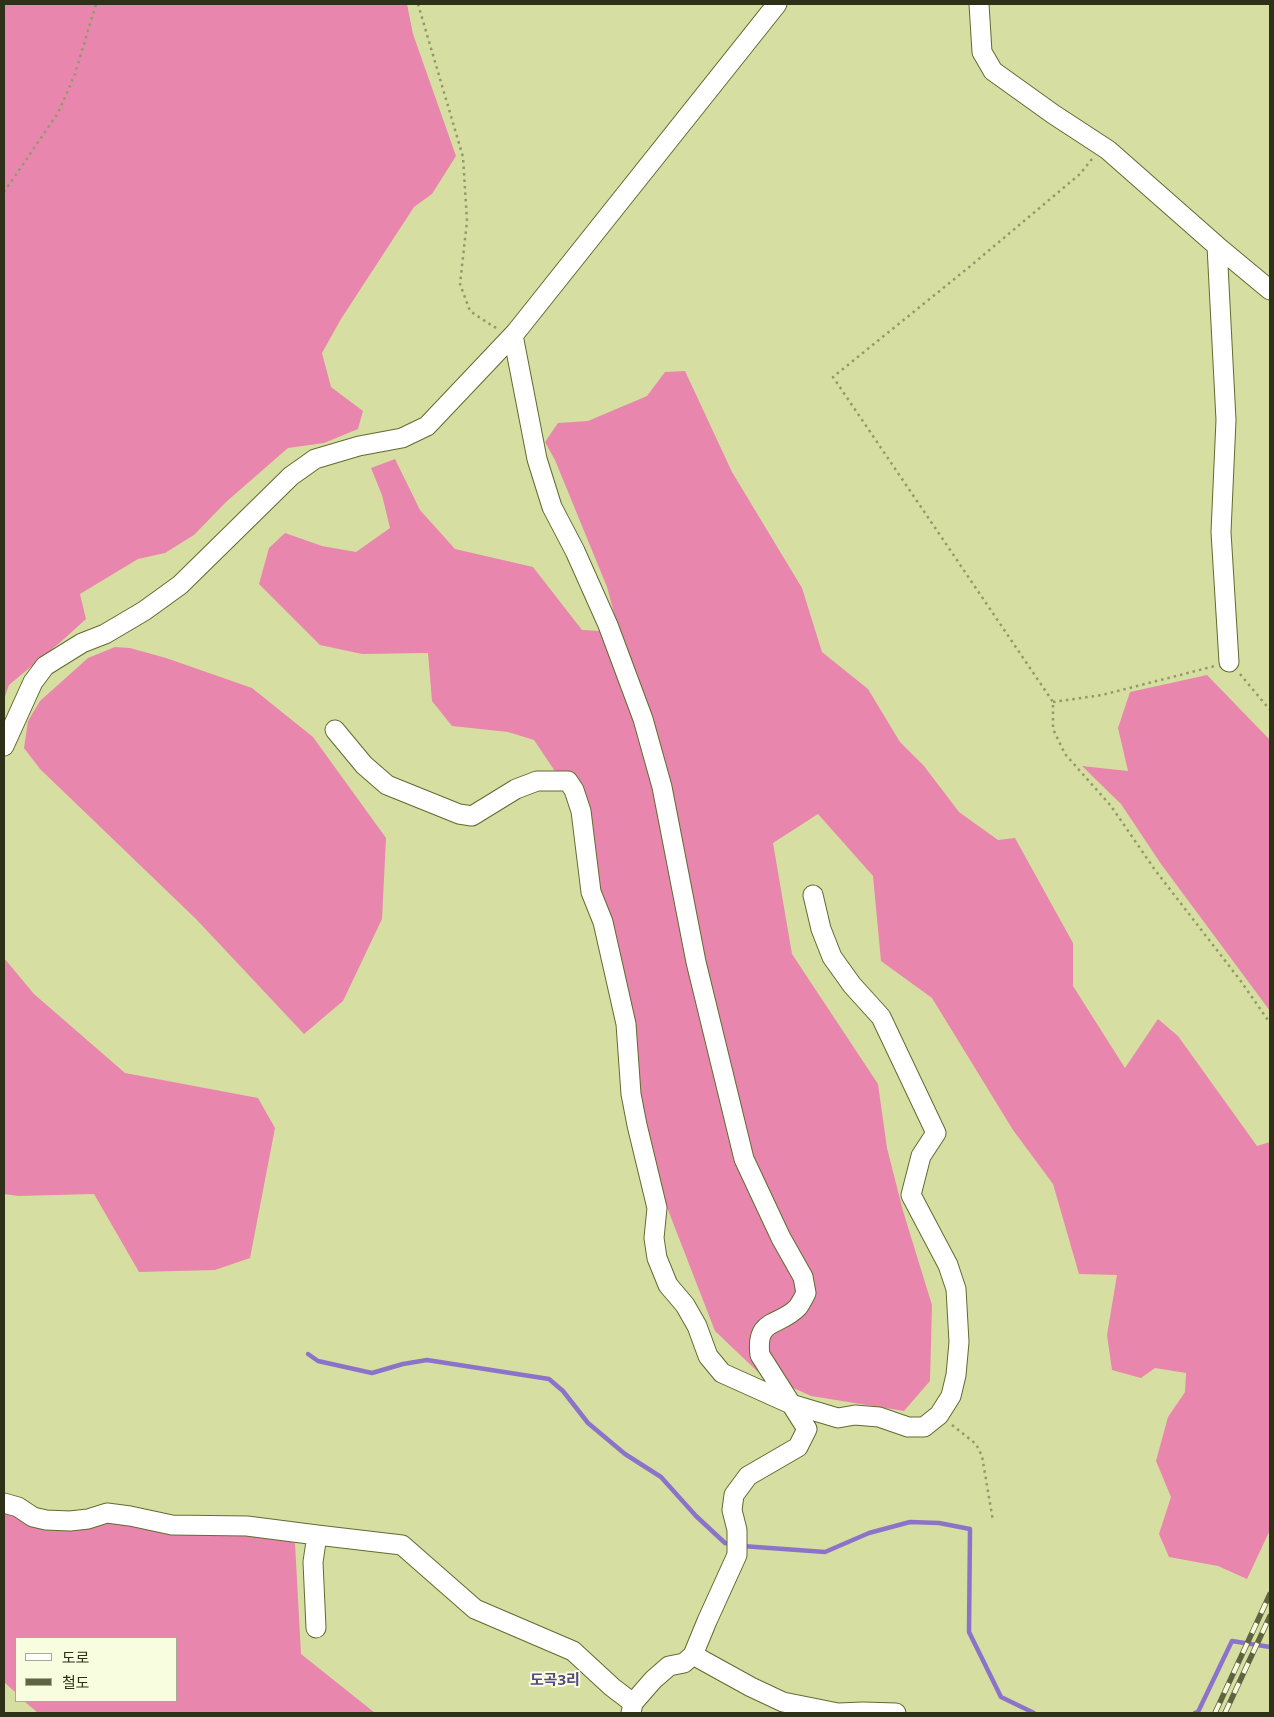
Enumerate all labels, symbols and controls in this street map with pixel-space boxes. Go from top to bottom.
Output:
legend [15,1637,178,1702]
text: 도로 [62,1647,90,1667]
text: 철도 [62,1672,90,1692]
district label: 도곡3리 [530,1672,580,1690]

